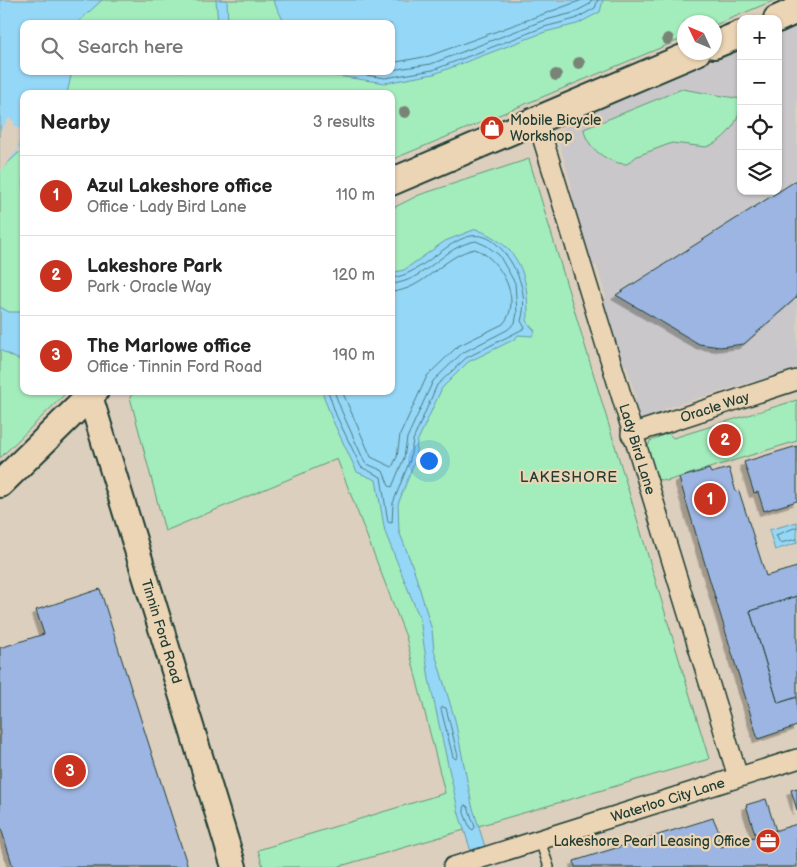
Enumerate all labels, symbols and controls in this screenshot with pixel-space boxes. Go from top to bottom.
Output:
north arrow [677,15,722,60]
map controls [737,15,782,195]
button: + [737,15,782,60]
search box [20,20,395,75]
icon: search [38,34,66,62]
text: Search here [78,36,183,59]
button: − [737,60,782,105]
button: locate [737,105,782,150]
text: Nearby [40,110,110,135]
place label: Mobile Bicycle Workshop [510,112,601,145]
text: 3 results [313,113,375,132]
shop icon: Mobile Bicycle Workshop [479,115,505,141]
button: layers [737,150,782,195]
text: Azul Lakeshore office [87,175,273,198]
text: 1 [53,186,59,205]
text: 110 m [336,186,375,205]
text: Office · Lady Bird Lane [87,198,246,217]
text: Lakeshore Park [87,255,222,278]
text: 2 [51,266,61,285]
text: 120 m [332,266,375,285]
text: Park · Oracle Way [87,278,211,297]
text: The Marlowe office [87,335,251,358]
text: 3 [51,346,61,365]
text: 190 m [333,346,375,365]
text: Office · Tinnin Ford Road [87,358,262,377]
street label: Oracle Way [678,387,752,426]
street label: Lady Bird Lane [616,401,660,496]
pin: 2 [709,421,741,459]
your location [416,448,442,474]
district label: LAKESHORE [520,468,618,487]
pin: 1 [694,480,726,518]
street label: Tinnin Ford Road [138,577,186,686]
pin: 3 [54,752,86,790]
street label: Waterloo City Lane [609,774,727,825]
office icon: Lakeshore Pearl Leasing Office [755,828,781,854]
place label: Lakeshore Pearl Leasing Office [553,833,750,850]

